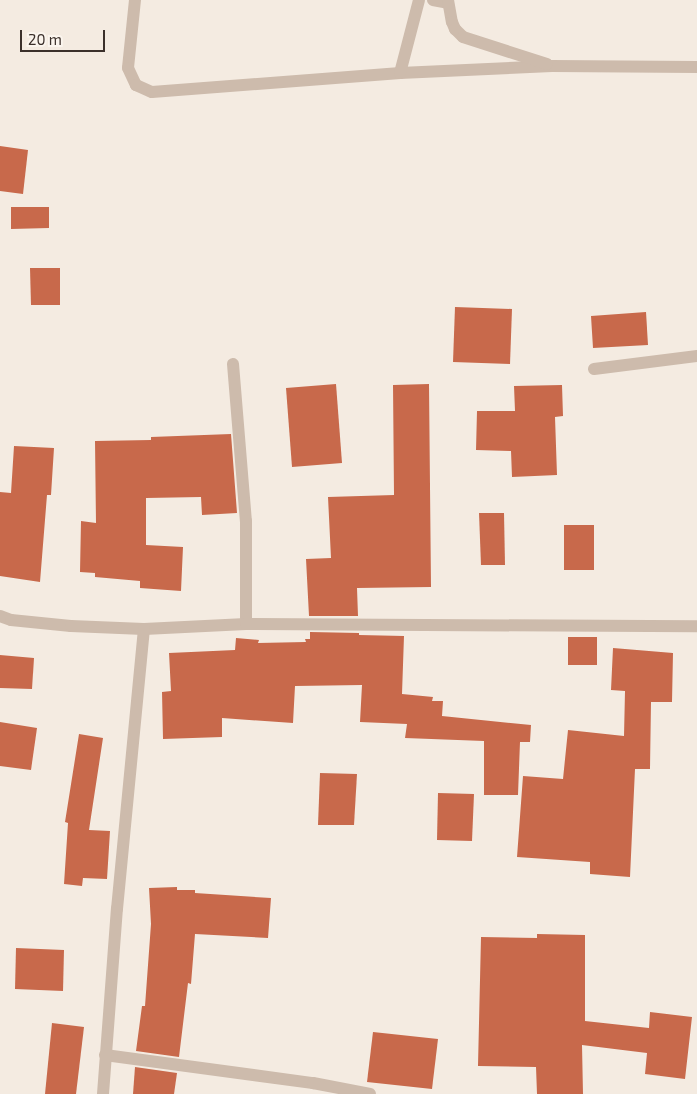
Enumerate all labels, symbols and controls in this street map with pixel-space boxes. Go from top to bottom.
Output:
scale bar [22,20,108,52]
text: 20 m [28,30,62,48]

